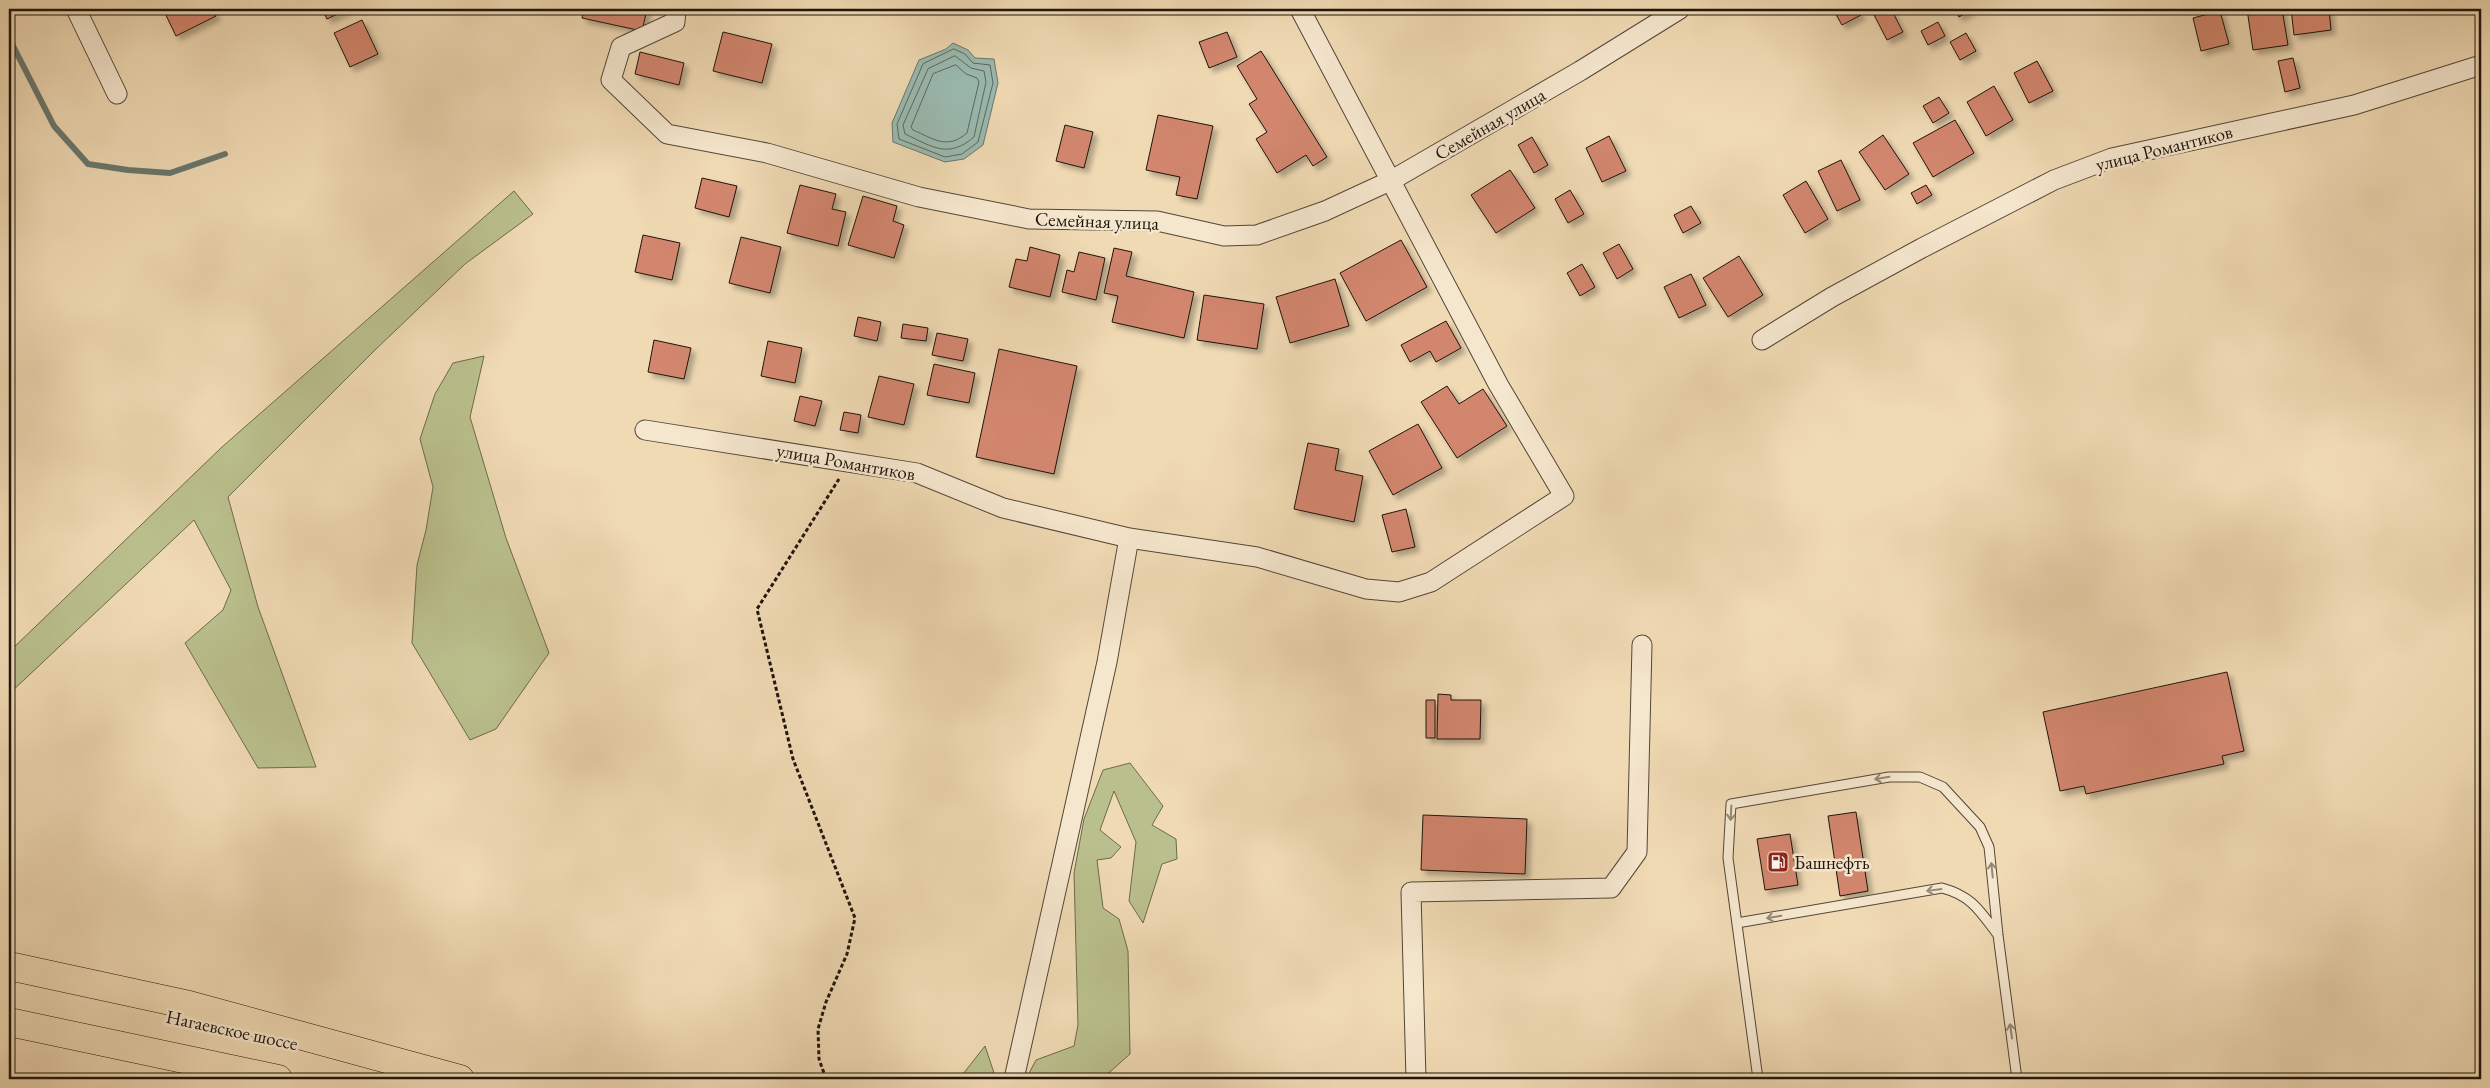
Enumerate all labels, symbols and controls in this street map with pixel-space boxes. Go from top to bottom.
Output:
street label: Семейная улица [1430,82,1550,166]
street label: улица Романтиков [2093,119,2235,177]
street label: Семейная улица [1034,206,1160,236]
street label: улица Романтиков [775,438,917,486]
one-way arrow [1875,774,1891,784]
one-way arrow [1726,804,1735,820]
fuel station icon: Башнефть [1766,850,1790,874]
place label: Башнефть [1794,850,1870,875]
one-way arrow [1987,862,1996,878]
one-way arrow [1926,885,1942,895]
one-way arrow [1766,912,1782,922]
street label: Нагаевское шоссе [164,1004,300,1056]
one-way arrow [2006,1023,2016,1039]

